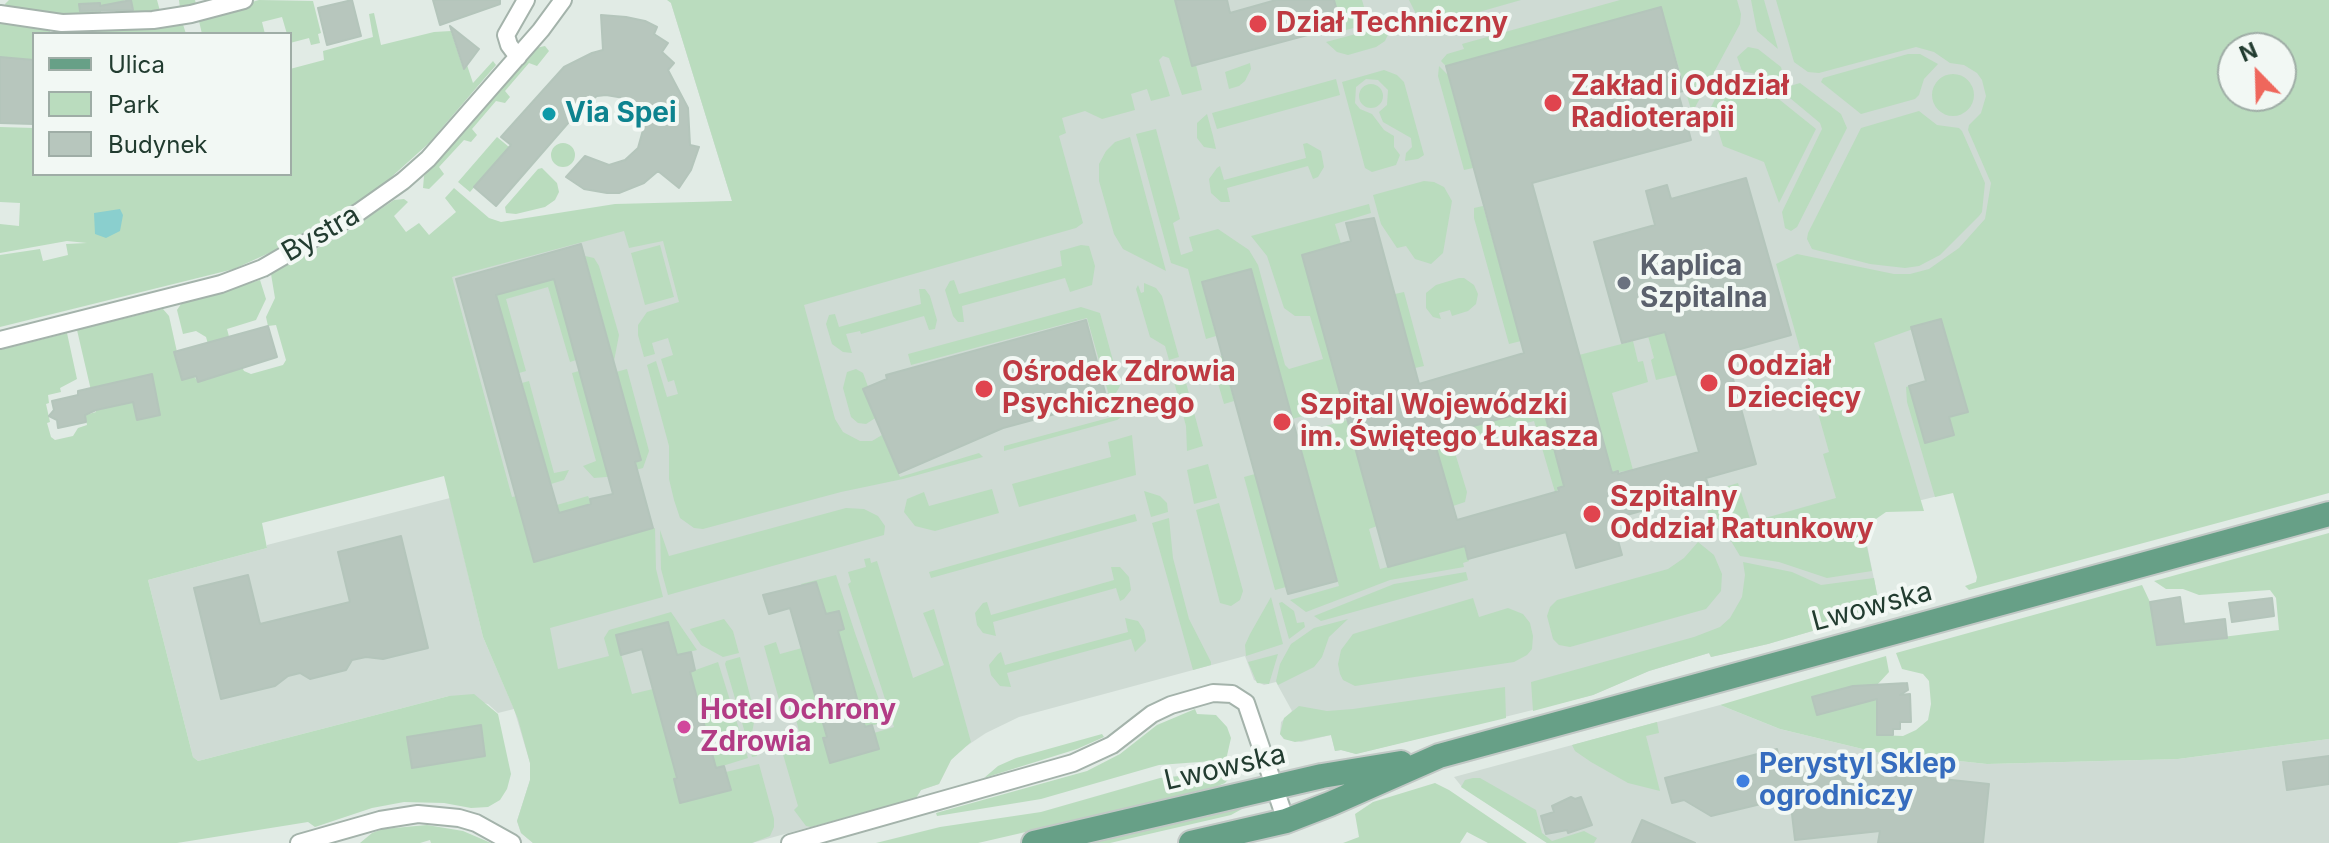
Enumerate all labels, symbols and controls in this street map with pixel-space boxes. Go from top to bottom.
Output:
place label: Dział Techniczny [1276,7,1508,41]
marker: Dział Techniczny [1247,13,1269,35]
legend [32,32,292,176]
north arrow [2217,32,2297,112]
text: N [2236,37,2261,67]
text: Ulica [108,50,165,79]
place label: Zakład i Oddział Radioterapii [1571,70,1789,136]
text: Park [108,90,159,119]
marker: Zakład i Oddział Radioterapii [1542,92,1564,114]
place label: Via Spei [565,97,677,131]
marker: Via Spei [540,105,558,123]
text: Budynek [108,130,208,159]
street label: Bystra [276,198,366,270]
place label: Kaplica Szpitalna [1640,250,1768,316]
marker: Kaplica Szpitalna [1615,274,1633,292]
place label: Oodział Dziecięcy [1727,350,1861,416]
place label: Ośrodek Zdrowia Psychicznego [1002,356,1236,422]
marker: Oodział Dziecięcy [1698,372,1720,394]
marker: Ośrodek Zdrowia Psychicznego [973,378,995,400]
place label: Szpital Wojewódzki im. Świętego Łukasza [1300,389,1599,455]
marker: Szpital Wojewódzki im. Świętego Łukasza [1271,411,1293,433]
place label: Szpitalny Oddział Ratunkowy [1610,481,1874,547]
marker: Szpitalny Oddział Ratunkowy [1581,503,1603,525]
street label: Lwowska [1808,575,1936,639]
place label: Hotel Ochrony Zdrowia [700,694,896,760]
marker: Hotel Ochrony Zdrowia [675,718,693,736]
street label: Lwowska [1161,738,1289,798]
place label: Perystyl Sklep ogrodniczy [1759,748,1956,814]
marker: Perystyl Sklep ogrodniczy [1734,772,1752,790]

